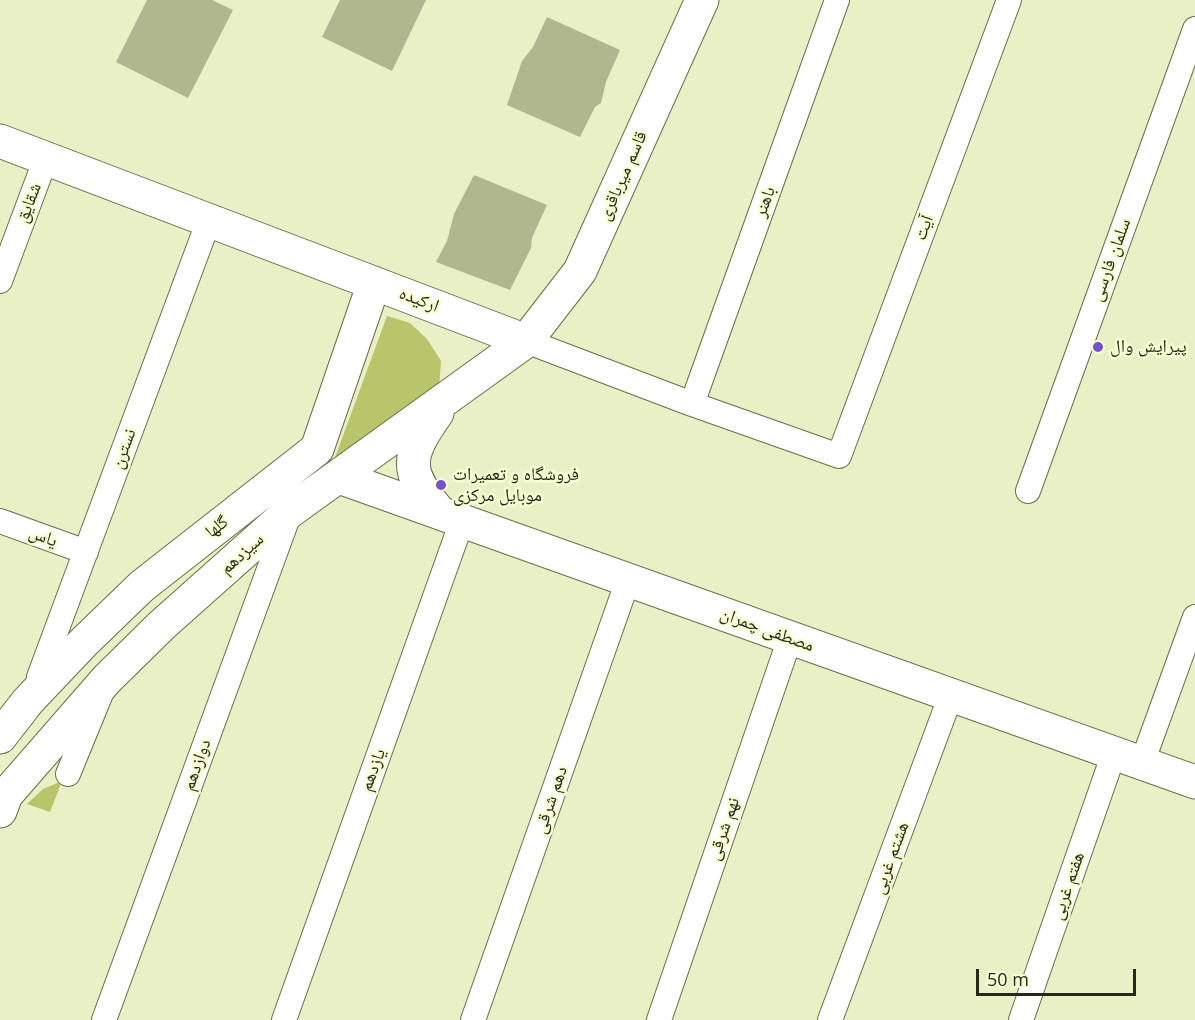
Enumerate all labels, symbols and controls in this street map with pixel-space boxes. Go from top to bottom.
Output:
street label: قاسم میرباقری [594,128,652,224]
street label: شقایق [12,180,46,226]
street label: باهنر [750,184,780,220]
street label: آیت [910,212,938,244]
street label: سلمان فارسی [1086,216,1136,304]
street label: ارکیده [396,283,442,317]
place label: پیرایش وال [1110,336,1187,358]
marker: پیرایش وال [1091,340,1105,354]
street label: نسترن [107,426,141,472]
place label: فروشگاه و تعمیرات موبایل مرکزی [453,464,579,506]
marker: فروشگاه و تعمیرات موبایل مرکزی [434,478,448,492]
street label: گلها [201,511,233,543]
street label: یاس [26,522,60,552]
street label: سیزدهم [216,529,268,579]
street label: مصطفی چمران [717,603,817,657]
street label: دوازدهم [178,736,216,794]
street label: یازدهم [355,746,391,794]
street label: دهم شرقی [529,763,573,837]
street label: نهم شرقی [703,795,745,863]
street label: هشتم غربی [868,819,914,897]
street label: هفتم غربی [1046,849,1090,923]
scale bar [979,957,1140,995]
text: 50 m [987,967,1029,991]

